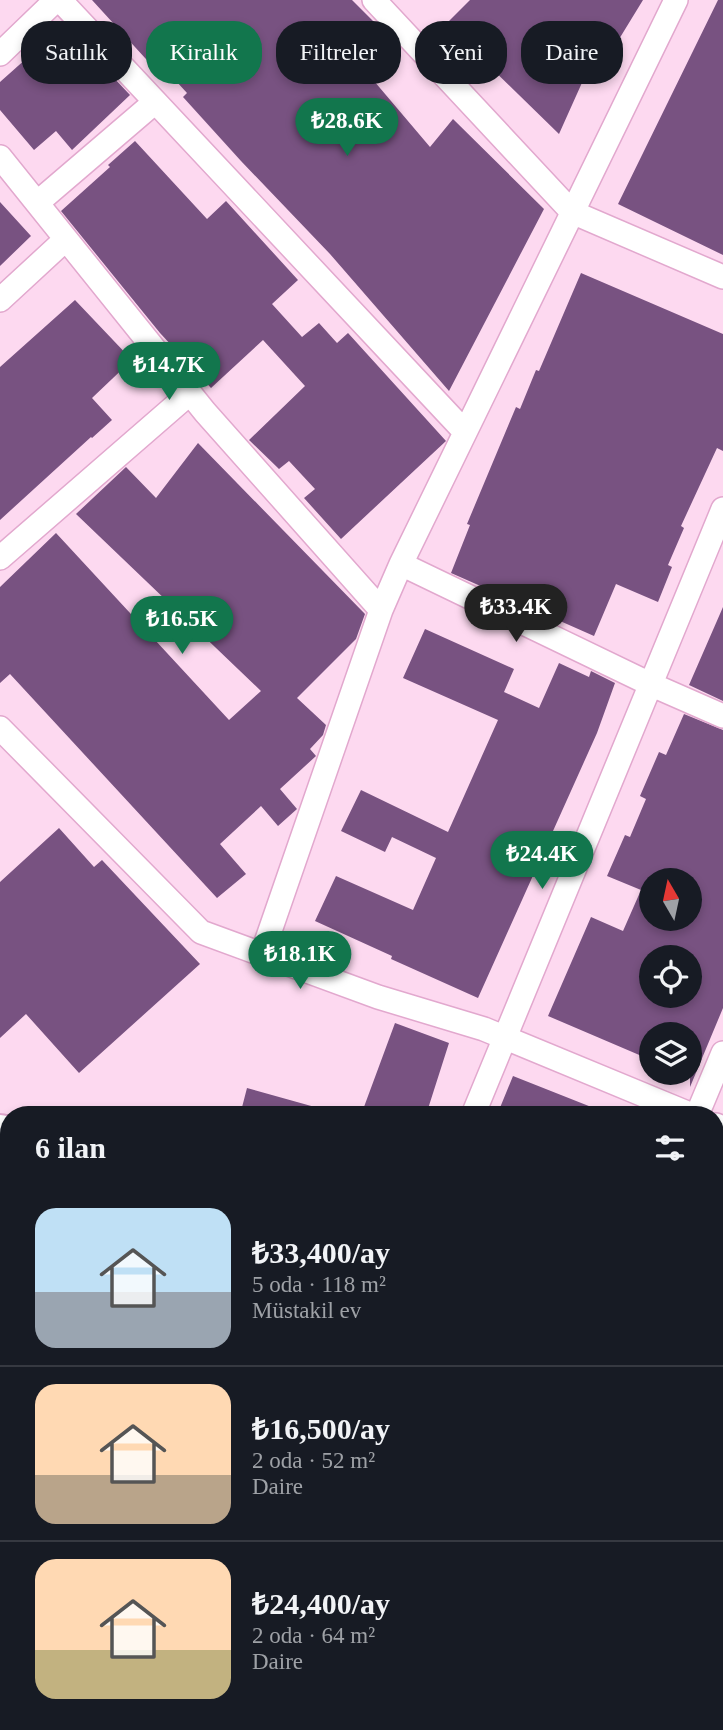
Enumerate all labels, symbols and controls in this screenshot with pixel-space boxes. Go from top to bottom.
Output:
chip: Satılık [21,21,132,84]
chip: Kiralık [146,21,262,84]
chip: Filtreler [276,21,401,84]
chip: Yeni [415,21,507,84]
chip: Daire [521,21,623,84]
pin: ₺28.6K [290,99,404,158]
text: ₺28.6K [311,108,383,133]
pin: ₺14.7K [112,342,226,402]
text: ₺14.7K [133,352,205,377]
pin: ₺33.4K [459,584,573,644]
text: ₺33.4K [480,594,552,619]
pin: ₺16.5K [125,596,239,656]
text: ₺16.5K [146,606,218,631]
pin: ₺24.4K [485,832,599,891]
text: ₺24.4K [506,841,578,866]
north arrow [639,868,702,931]
map controls [639,868,702,1085]
pin: ₺18.1K [243,932,357,991]
text: ₺18.1K [264,941,336,966]
button: locate [639,945,702,1008]
button: layers [639,1022,702,1085]
icon: filters [651,1129,689,1167]
text: 6 ilan [35,1131,106,1164]
icon: home [91,1236,175,1320]
text: ₺33,400/ay [252,1236,390,1269]
text: 5 oda · 118 m² [252,1272,386,1297]
text: Müstakil ev [252,1298,361,1323]
icon: home [91,1412,175,1496]
text: ₺16,500/ay [252,1412,390,1445]
text: 2 oda · 52 m² [252,1448,375,1473]
text: Daire [252,1474,303,1499]
icon: home [91,1587,175,1671]
text: ₺24,400/ay [252,1587,390,1620]
text: 2 oda · 64 m² [252,1623,375,1648]
text: Daire [252,1649,303,1674]

